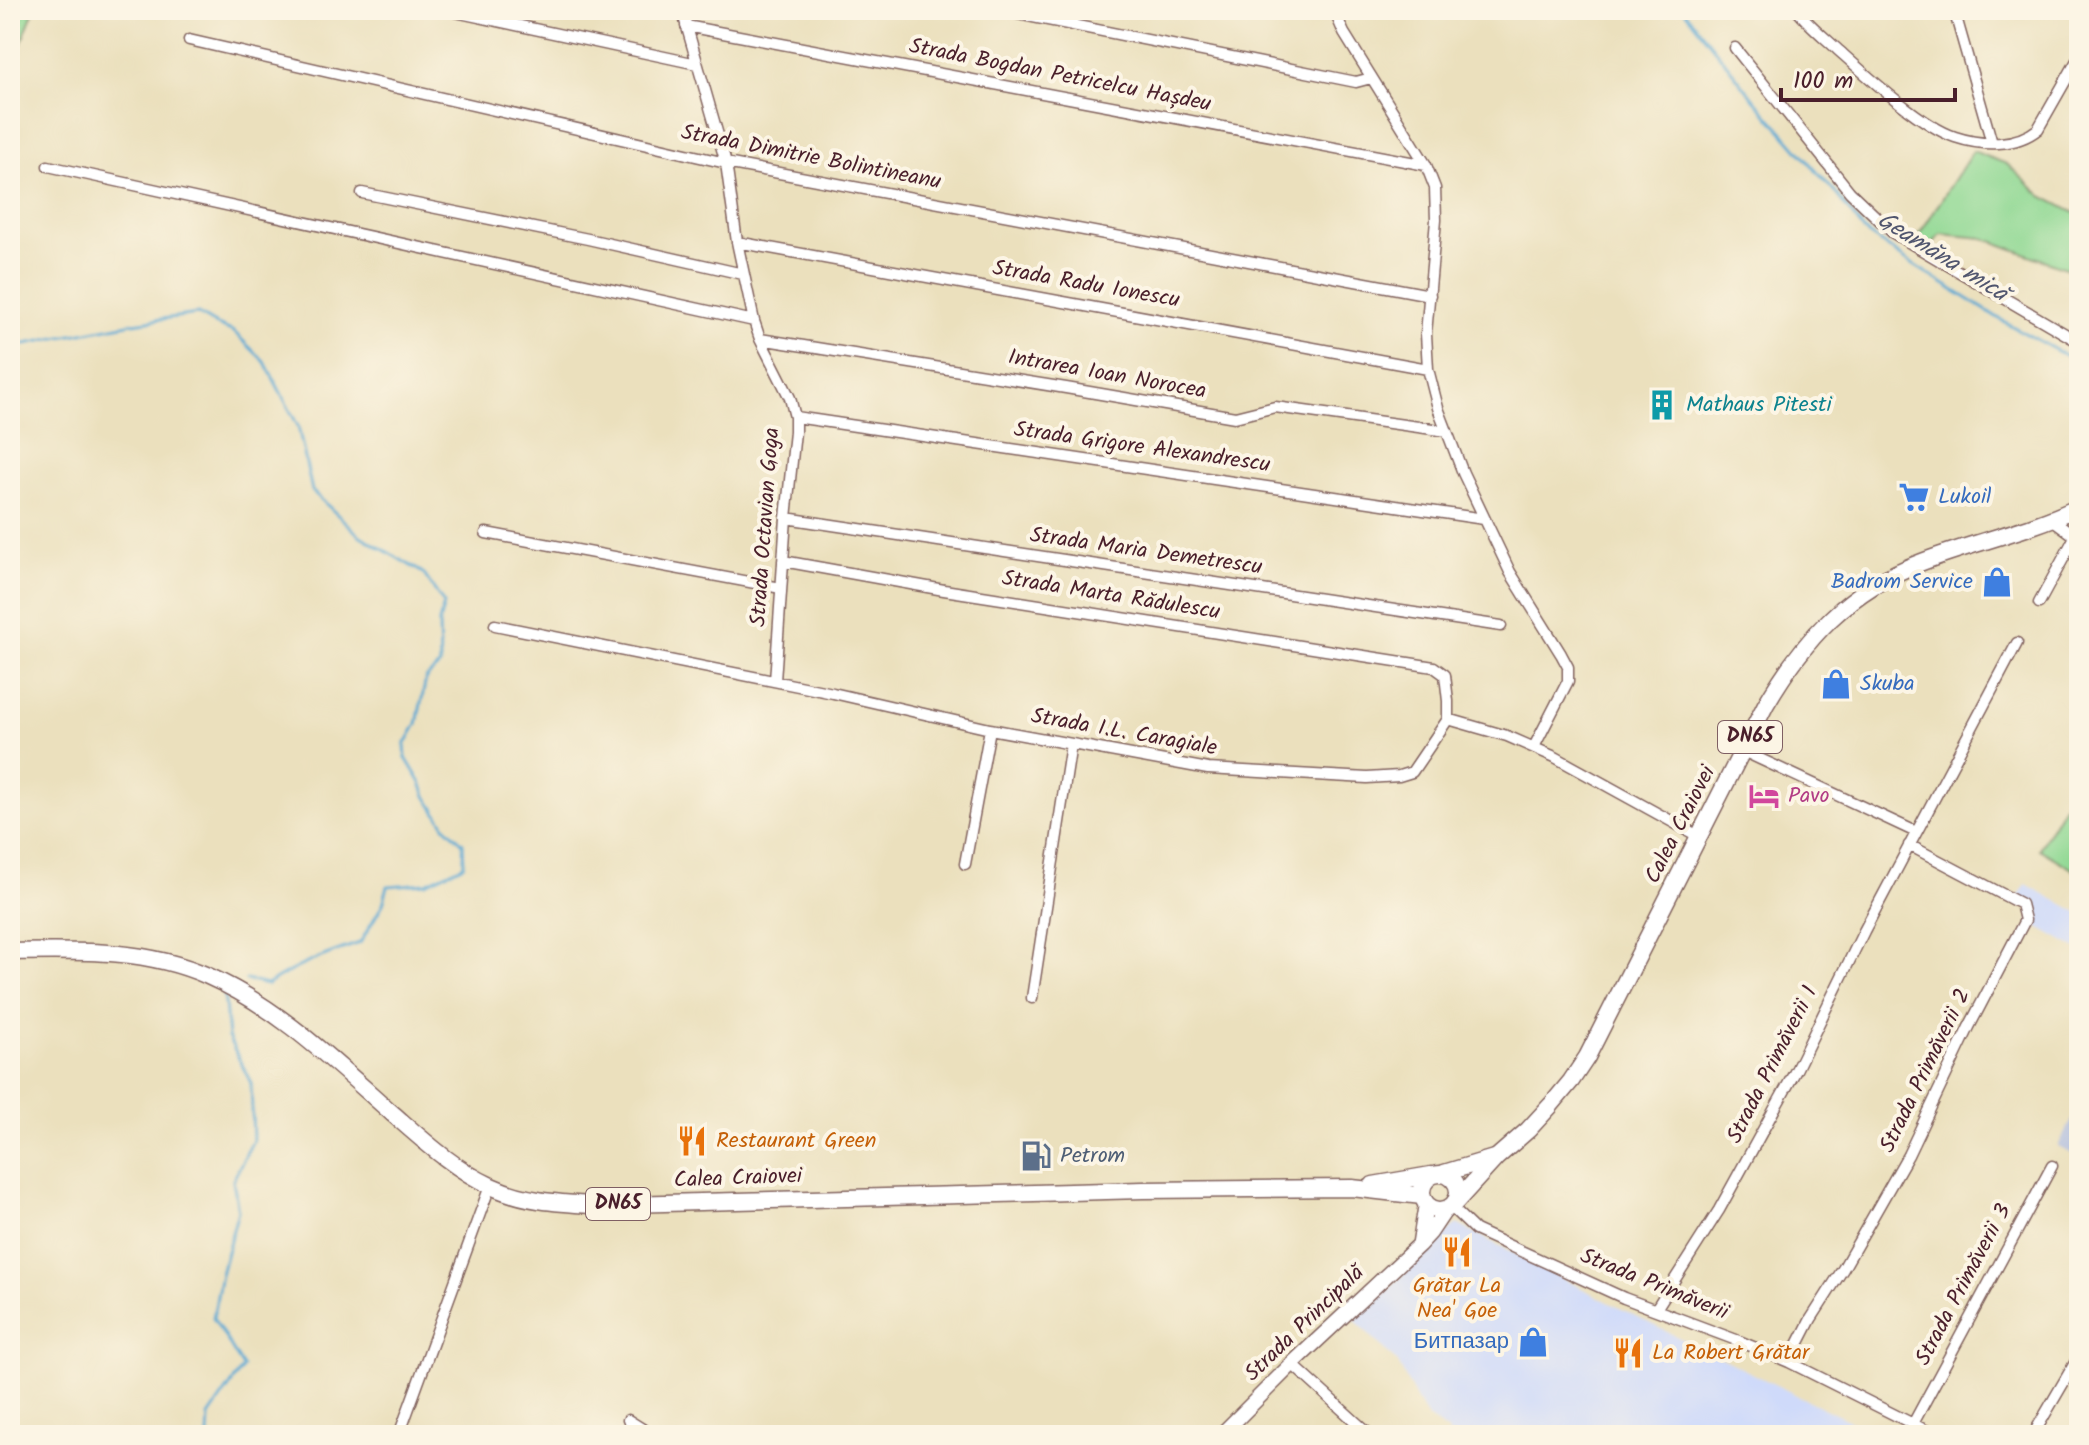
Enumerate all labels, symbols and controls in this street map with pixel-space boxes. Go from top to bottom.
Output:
street label: Strada Bogdan Petricelcu Hașdeu [906,30,1215,123]
scale bar [1781,52,1955,102]
text: 100 m [1793,62,1853,101]
street label: Strada Dimitrie Bolintineanu [678,116,944,200]
water label: Geamăna mică [1869,201,2021,316]
street label: Strada Radu Ionescu [990,251,1183,319]
street label: Intrarea Ioan Norocea [1005,340,1209,410]
building icon: Mathaus Pitesti [1645,388,1679,422]
place label: Mathaus Pitesti [1686,388,1833,423]
street label: Strada Grigore Alexandrescu [1012,413,1273,483]
street label: Strada Octavian Goga [742,426,790,628]
supermarket icon: Lukoil [1897,480,1931,514]
place label: Lukoil [1938,480,1992,515]
street label: Strada Maria Demetrescu [1028,518,1265,586]
street label: Strada Marta Rădulescu [999,561,1223,631]
place label: Badrom Service [1831,565,1973,600]
shop icon: Badrom Service [1980,565,2014,599]
shop icon: Skuba [1819,667,1853,701]
place label: Skuba [1860,667,1914,702]
street label: Strada I.L. Caragiale [1028,699,1220,767]
road number: DN65 [1718,721,1782,753]
street label: Calea Craiovei [1636,759,1726,890]
hotel icon: Pavo [1747,779,1781,813]
place label: Pavo [1788,779,1830,814]
street label: Strada Primăverii 1 [1718,980,1828,1150]
street label: Strada Primăverii 2 [1871,983,1981,1159]
restaurant icon: Restaurant Green [675,1124,709,1158]
place label: Restaurant Green [716,1124,876,1159]
fuel station icon: Petrom [1019,1139,1053,1173]
place label: Petrom [1060,1139,1125,1174]
street label: Calea Craiovei [673,1159,803,1199]
road number: DN65 [586,1188,650,1220]
street label: Strada Primăverii 3 [1907,1198,2021,1372]
restaurant icon: Grătar La Nea' Goe [1440,1235,1474,1269]
street label: Strada Primăverii [1575,1239,1734,1331]
street label: Strada Principală [1237,1256,1375,1391]
place label: Grătar La Nea' Goe [1413,1269,1501,1329]
place label: Битпазар [1414,1325,1509,1360]
shop icon: Битпазар [1516,1325,1550,1359]
restaurant icon: La Robert Grătar [1611,1336,1645,1370]
place label: La Robert Grătar [1652,1336,1811,1371]

